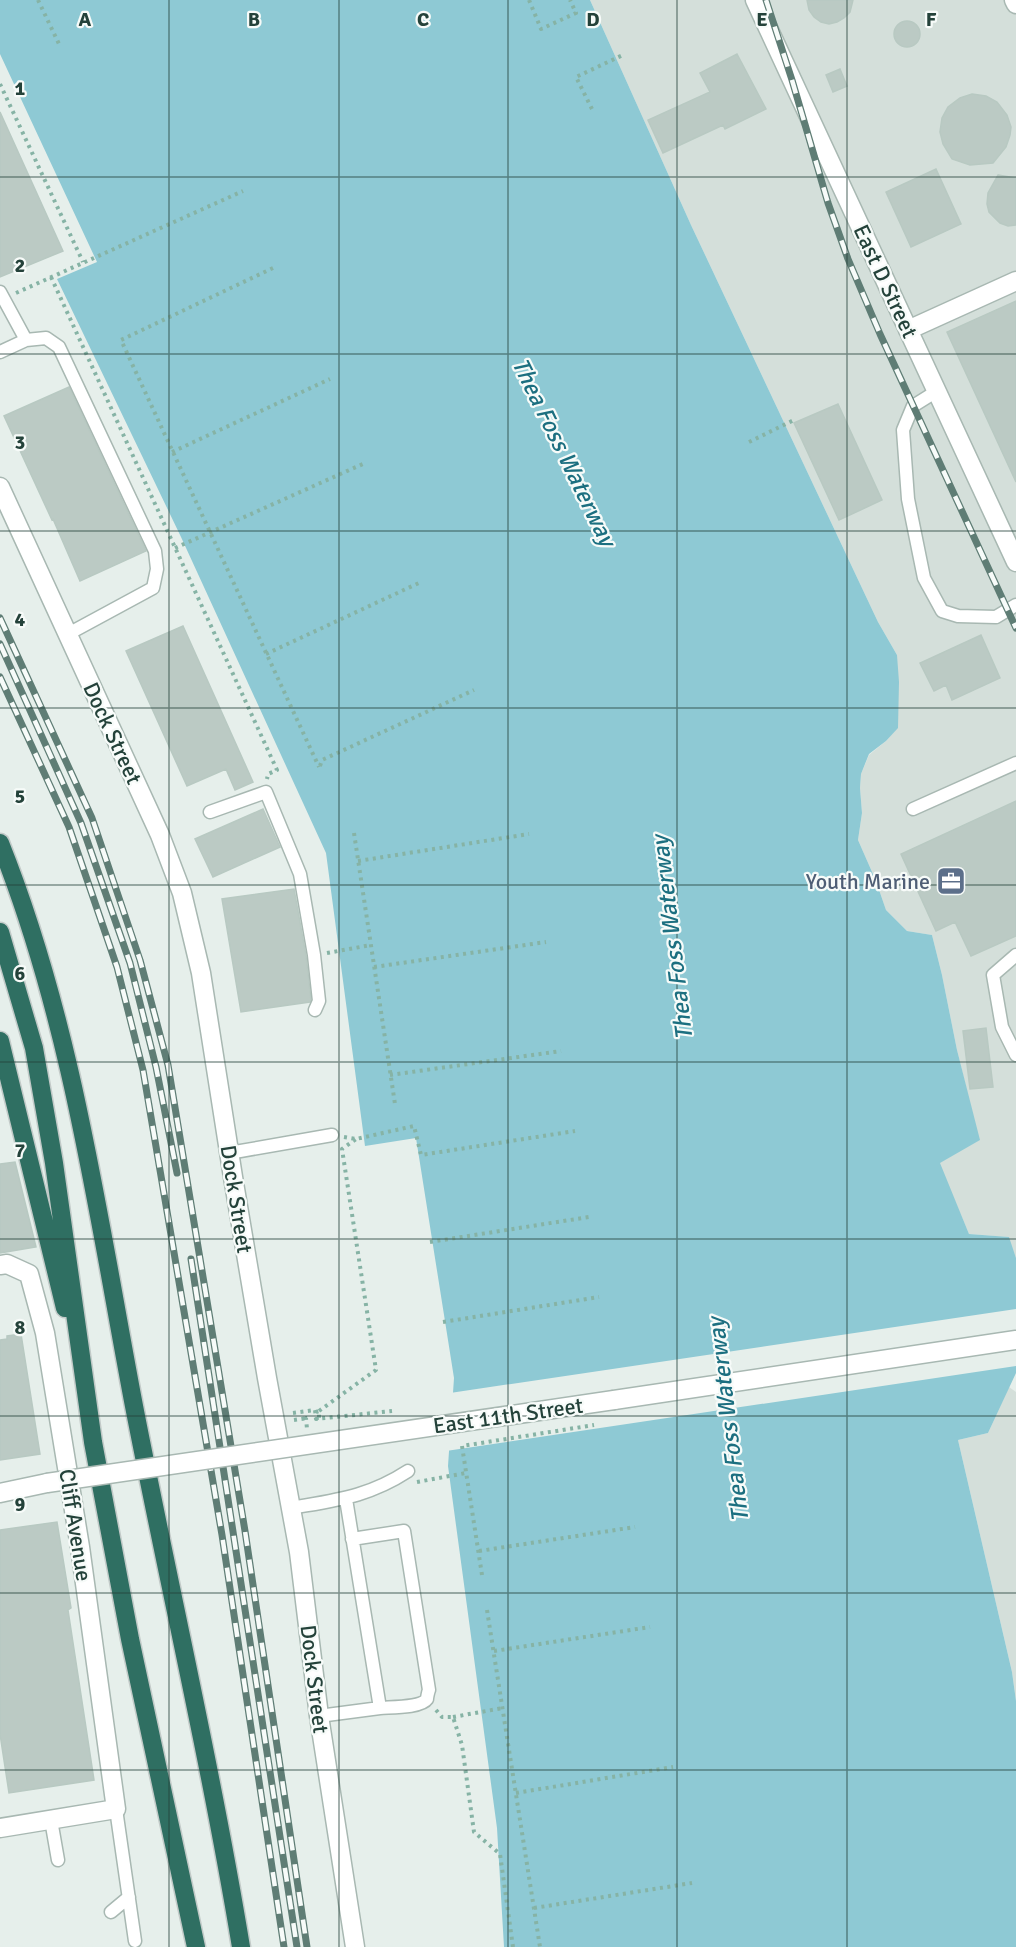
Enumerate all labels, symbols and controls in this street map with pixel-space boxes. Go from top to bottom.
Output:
text: A [79,7,92,32]
text: B [248,7,260,32]
text: C [417,7,429,32]
text: D [586,7,600,32]
text: E [756,7,768,32]
text: F [926,7,937,32]
text: 1 [15,76,26,101]
street label: East D Street [848,220,924,342]
text: 2 [15,253,25,278]
water label: Thea Foss Waterway [505,353,624,554]
text: 3 [15,430,25,455]
text: 4 [15,607,26,632]
street label: Dock Street [77,678,148,789]
text: 5 [15,784,25,809]
water label: Thea Foss Waterway [644,831,699,1042]
office icon: Youth Marine [935,865,967,897]
place label: Youth Marine [806,868,930,895]
text: 6 [15,961,26,986]
text: 7 [15,1138,26,1163]
street label: Dock Street [215,1143,258,1255]
water label: Thea Foss Waterway [700,1313,755,1524]
text: 8 [15,1315,26,1340]
street label: East 11th Street [431,1392,585,1439]
street label: Cliff Avenue [53,1467,98,1583]
text: 9 [15,1492,26,1517]
street label: Dock Street [294,1623,335,1735]

